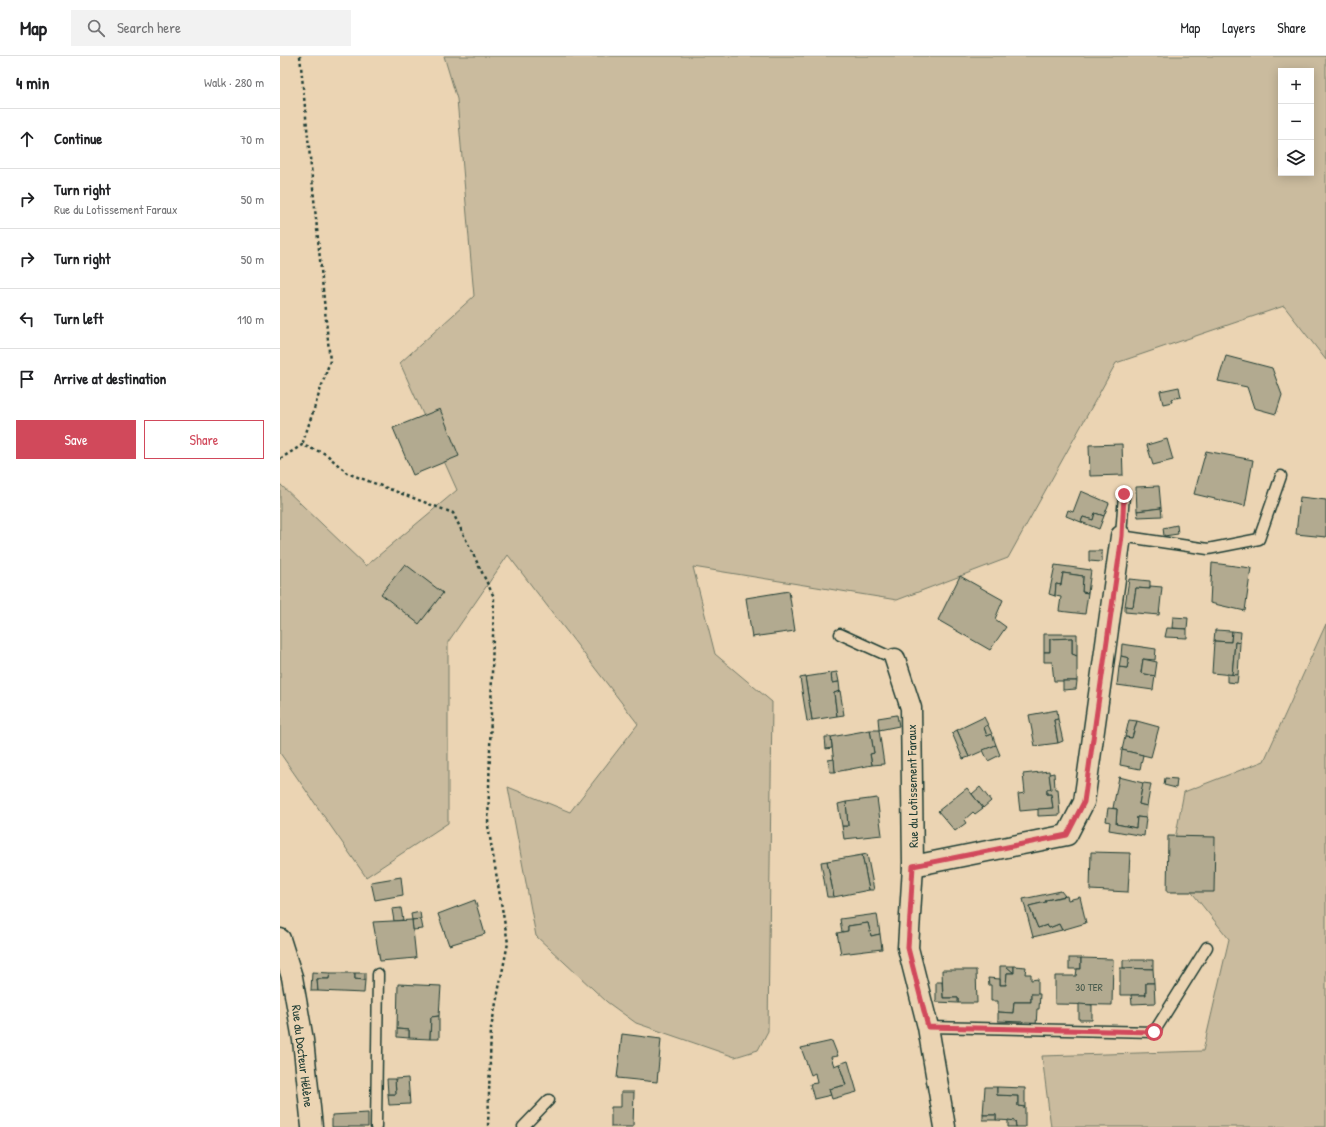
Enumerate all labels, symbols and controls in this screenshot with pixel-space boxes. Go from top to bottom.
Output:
search box [71,10,351,46]
text: Map [20,15,47,41]
icon: search [85,17,107,39]
text: Search here [117,17,181,38]
text: Map [1180,18,1200,37]
text: Layers [1222,18,1255,37]
text: Share [1277,18,1306,37]
map controls [1278,68,1314,176]
button: + [1278,68,1314,104]
text: 4 min [16,71,49,94]
text: Walk · 280 m [204,73,264,91]
button: − [1278,104,1314,140]
icon: ahead [16,128,38,150]
text: Continue [54,128,102,149]
text: 70 m [240,130,264,148]
button: layers [1278,140,1314,176]
text: Turn right [54,179,110,200]
icon: right [16,188,38,210]
text: 50 m [241,190,264,208]
text: Rue du Lotissement Faraux [54,200,178,218]
icon: right [16,248,38,270]
text: Turn right [54,248,110,269]
text: 50 m [241,250,264,268]
icon: left [16,308,38,330]
text: Turn left [54,308,104,329]
text: 110 m [237,310,264,328]
icon: arrive [16,368,38,390]
text: Arrive at destination [54,368,166,389]
button: Save [16,420,136,459]
button: Share [144,420,264,459]
route end [1115,485,1133,503]
street label: Rue du Lotissement Faraux [902,724,922,848]
house number: 30 TER [1075,980,1103,994]
street label: Rue du Docteur Hélène [288,1004,318,1108]
route start [1145,1023,1163,1041]

